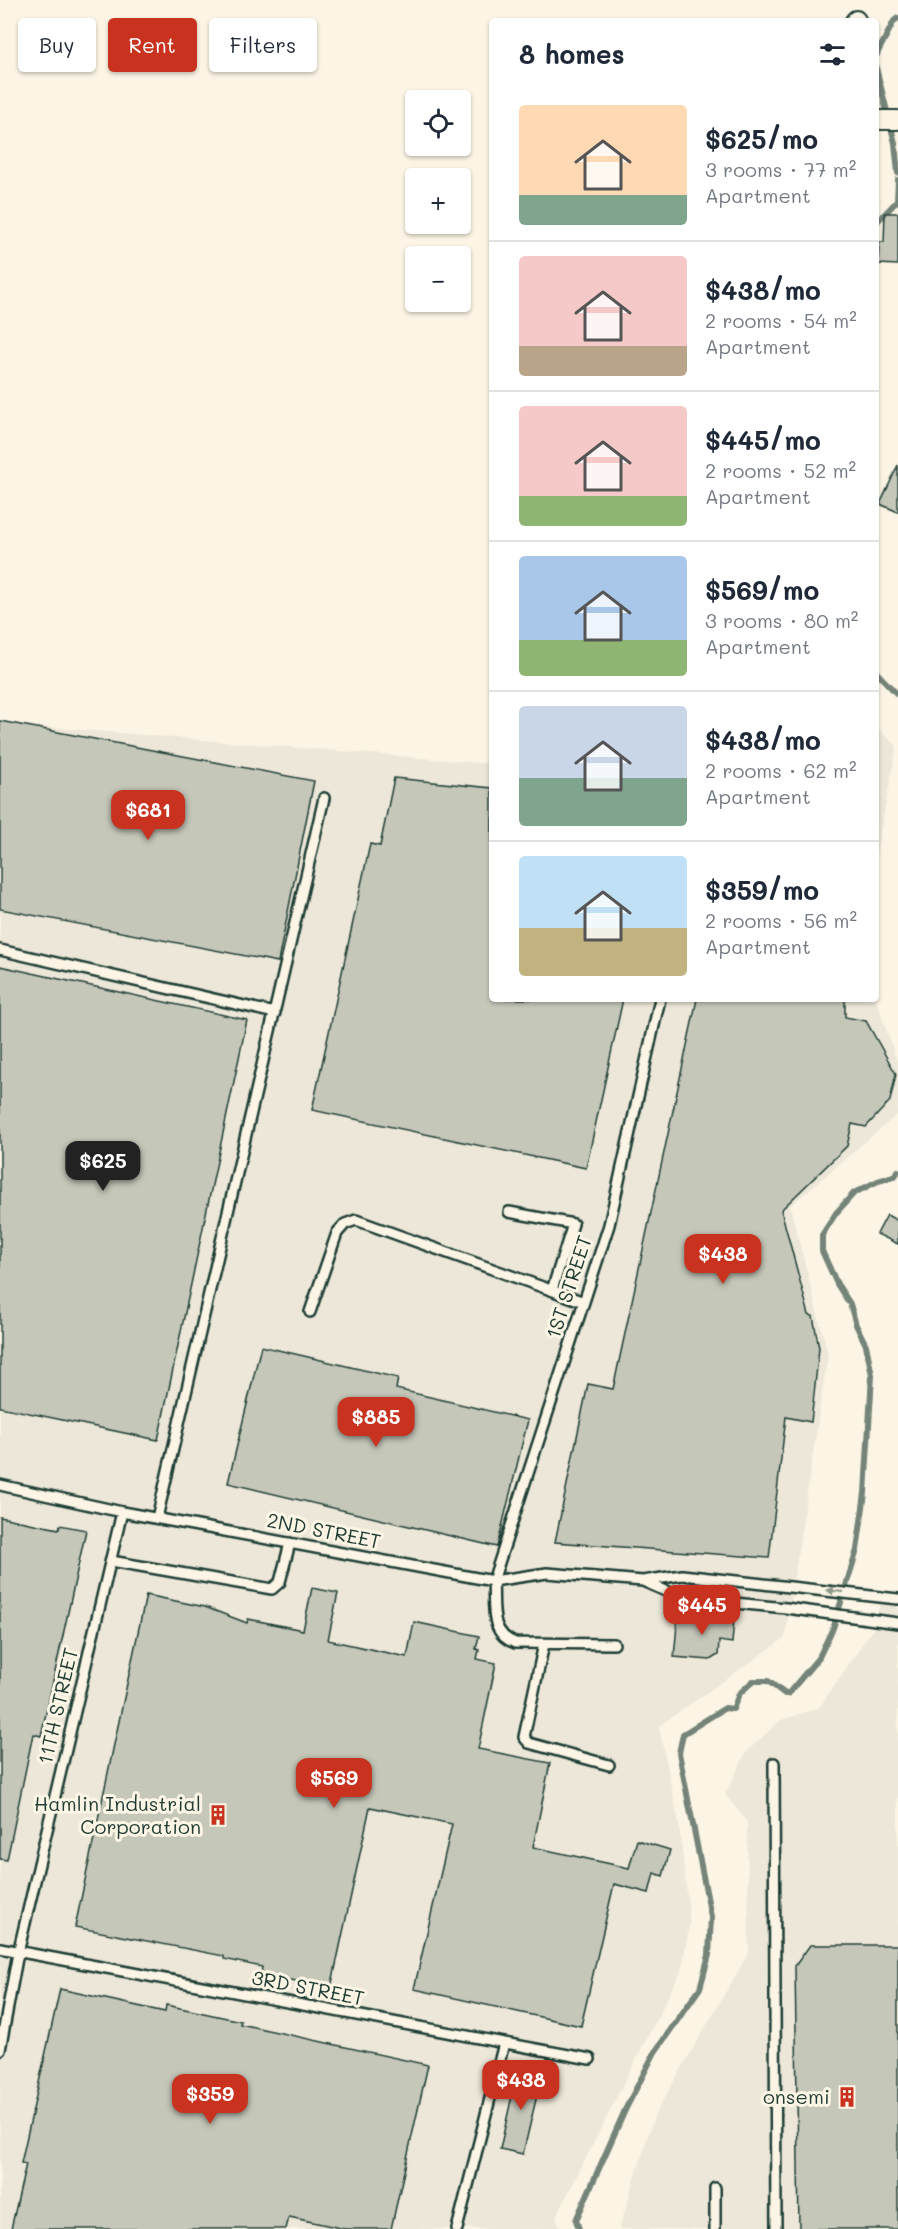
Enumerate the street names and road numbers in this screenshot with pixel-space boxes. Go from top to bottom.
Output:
street label: 1ST STREET [539,1232,597,1342]
street label: 2ND STREET [265,1506,383,1554]
street label: 11TH STREET [31,1645,83,1767]
street label: 3RD STREET [250,1963,367,2011]

